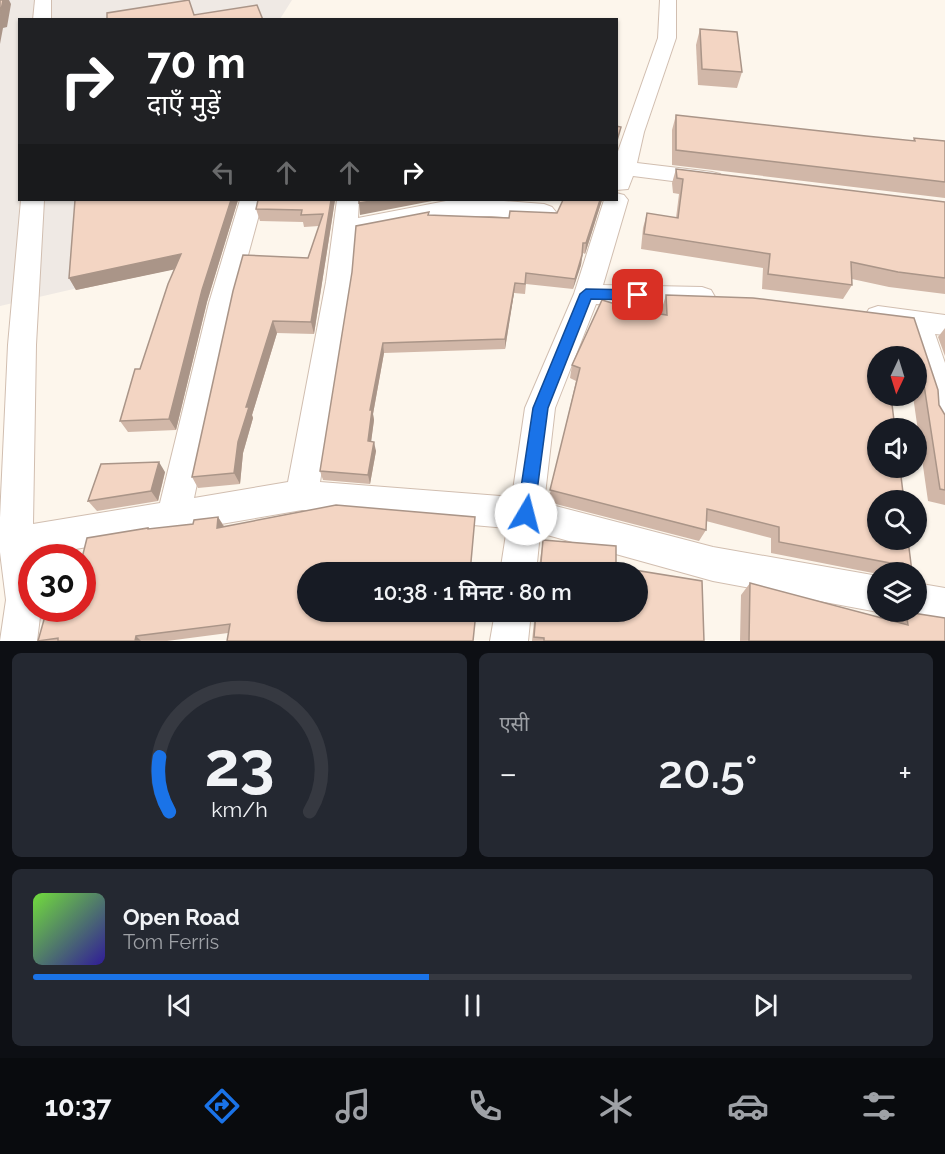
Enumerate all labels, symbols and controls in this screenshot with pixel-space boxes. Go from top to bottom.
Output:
text: 70 m [147,39,246,88]
icon: right [48,42,126,120]
text: दाएँ मुड़ें [147,89,221,120]
icon: left [207,156,240,189]
icon: ahead [270,156,303,189]
icon: ahead [333,156,366,189]
icon: right [396,156,429,189]
pin [612,269,663,320]
icon: arrive [621,278,654,311]
north arrow [867,346,927,406]
map controls [867,346,927,622]
button: sound [867,418,927,478]
position arrow [494,482,558,546]
button: search [867,490,927,550]
speed limit sign: 30 [18,544,96,622]
button: layers [867,562,927,622]
text: 10:38 · 1 मिनट · 80 m [373,579,572,605]
text: एसी [500,712,529,736]
text: 23 [204,727,274,801]
text: 20.5° [658,746,757,799]
text: − [500,754,517,793]
text: + [898,754,912,793]
text: km/h [211,797,268,822]
text: Open Road [123,904,240,930]
text: Tom Ferris [123,930,219,954]
icon: previous [163,989,196,1022]
icon: pause [456,989,489,1022]
icon: next [749,989,782,1022]
icon: directions [201,1085,243,1127]
icon: music [332,1085,374,1127]
icon: phone [464,1085,506,1127]
icon: climate [595,1085,637,1127]
icon: car [727,1085,769,1127]
icon: filters [858,1085,900,1127]
text: 10:37 [45,1091,112,1122]

